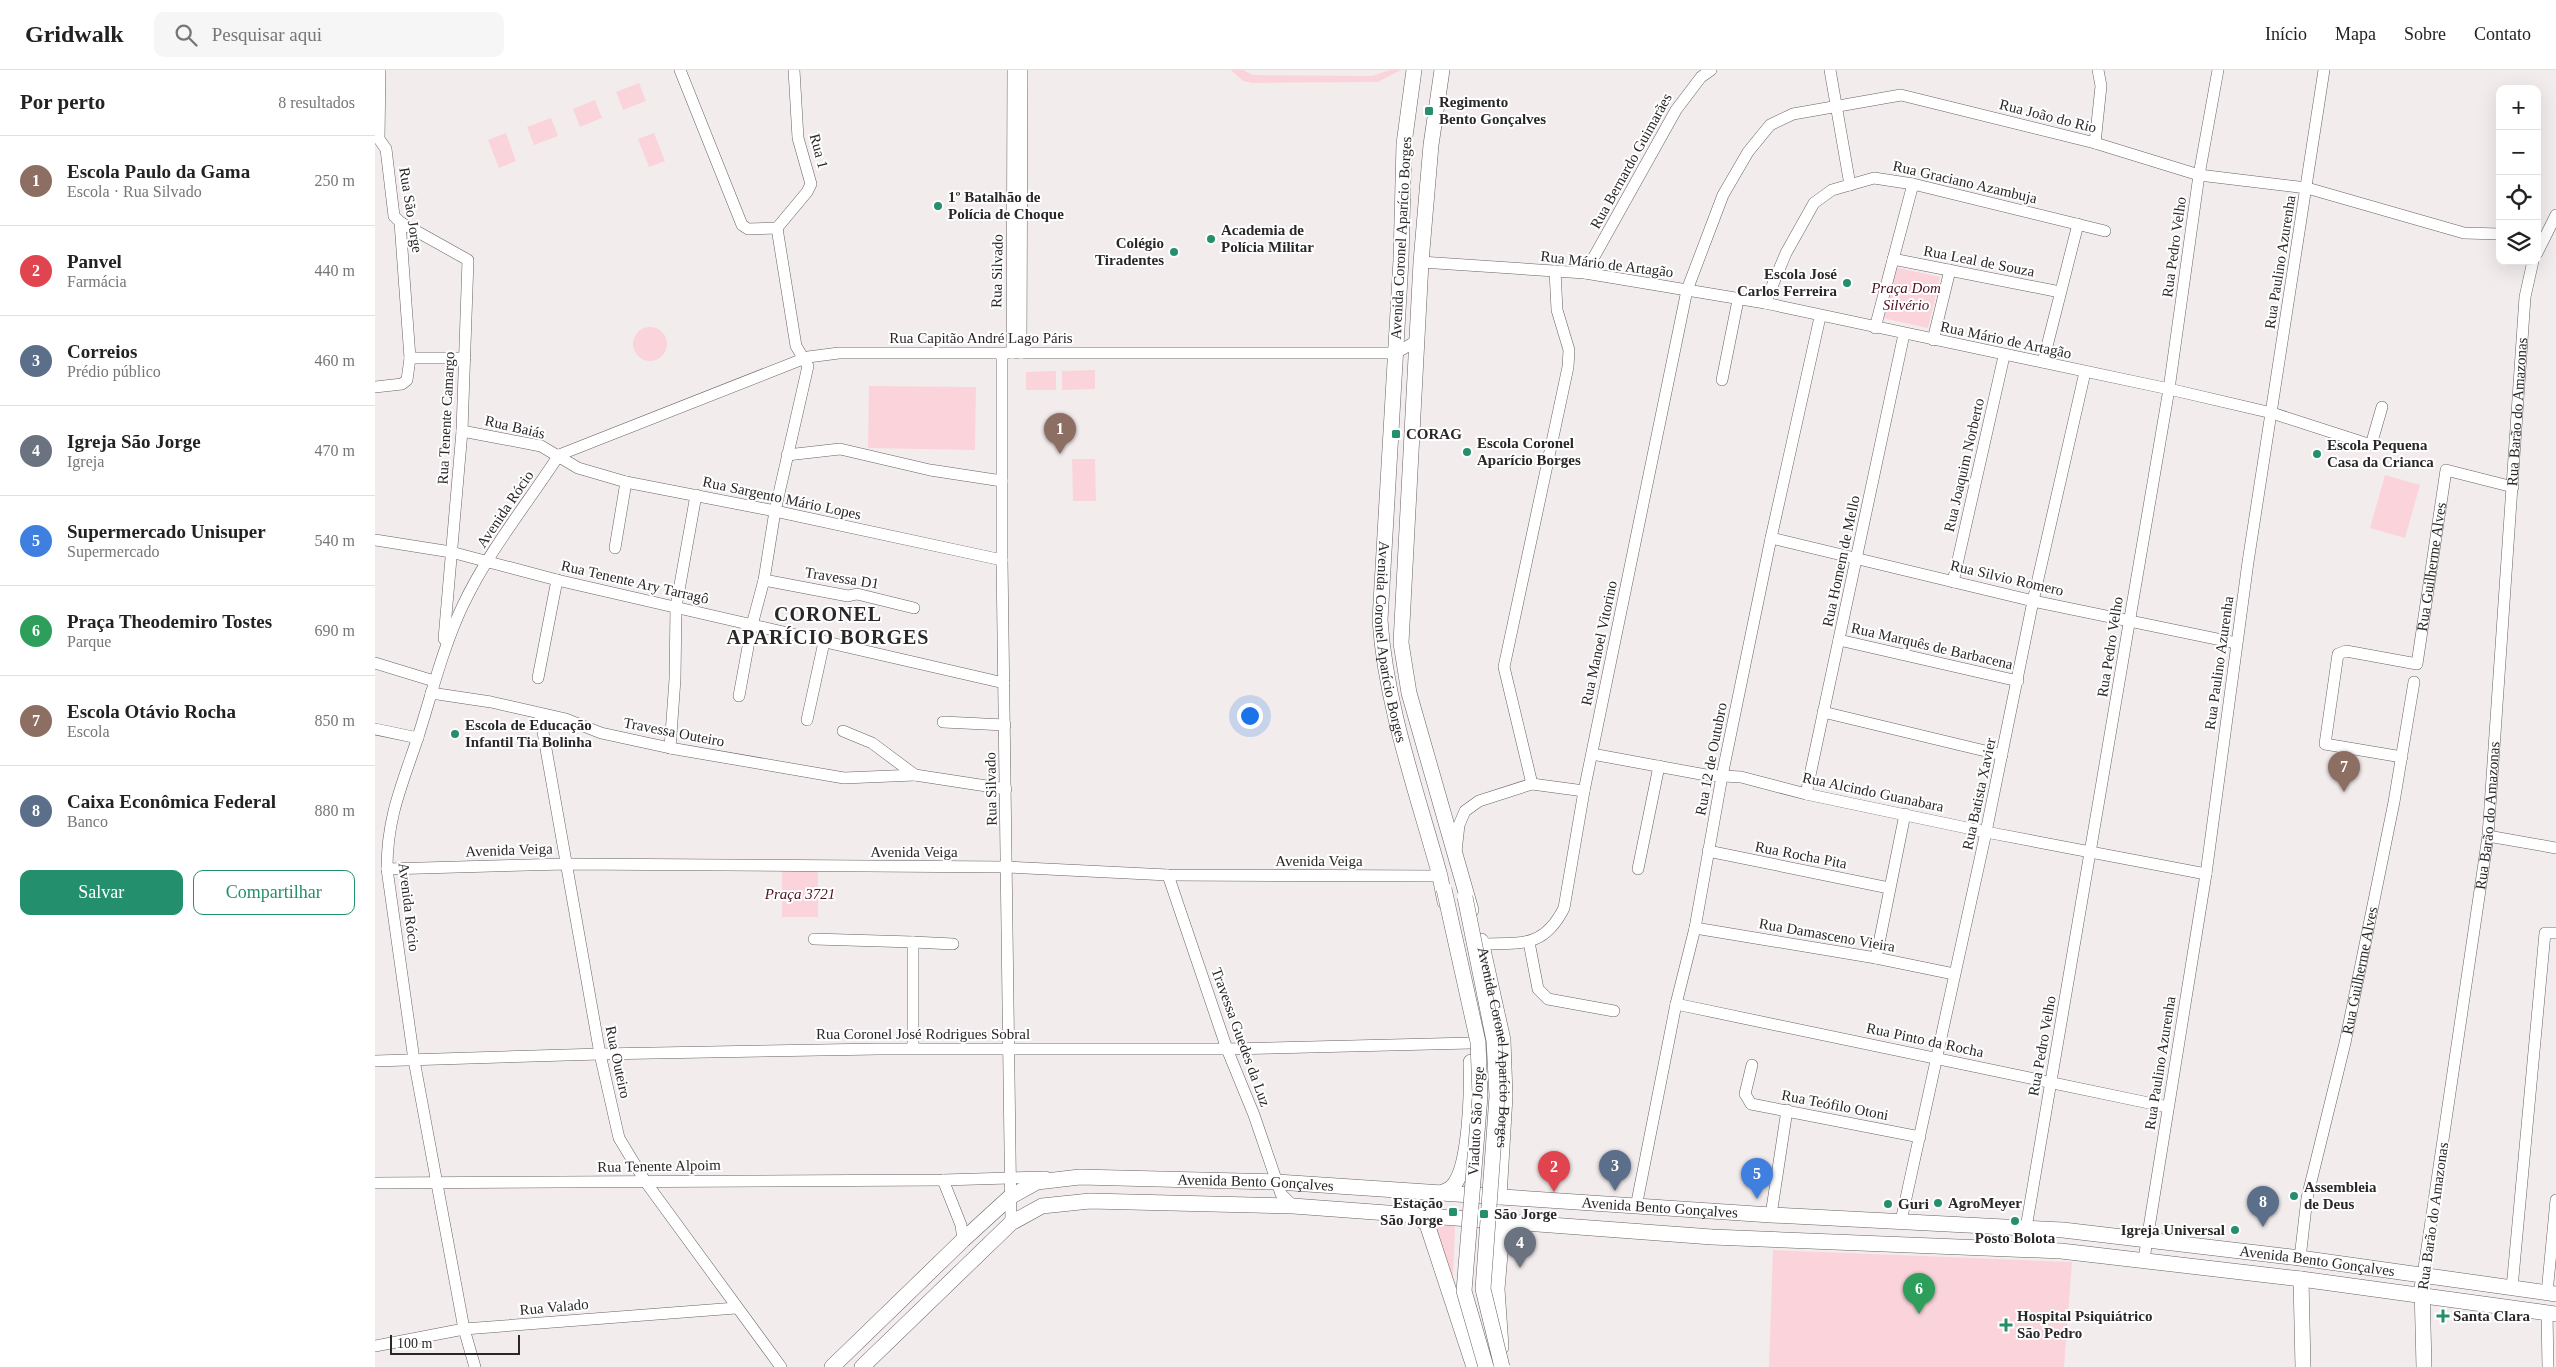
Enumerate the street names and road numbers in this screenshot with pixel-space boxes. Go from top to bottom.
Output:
street label: Rua Bernardo Guimarães [1587,90,1675,232]
street label: Rua João do Rio [1998,96,2098,136]
street label: Rua 1 [807,132,831,170]
street label: Avenida Coronel Aparício Borges [1388,136,1414,340]
street label: Rua Graciano Azambuja [1891,158,2039,206]
street label: Rua São Jorge [396,166,426,254]
street label: Rua Paulino Azurenha [2262,194,2299,330]
street label: Rua Pedro Velho [2159,196,2189,298]
street label: Rua Silvado [988,234,1006,308]
street label: Rua Leal de Souza [1922,242,2036,280]
street label: Rua Mário de Artagão [1540,248,1674,280]
street label: Rua Mário de Artagão [1939,318,2073,362]
street label: Rua Capitão André Lago Páris [889,330,1073,346]
street label: Rua Barão do Amazonas [2504,337,2530,487]
street label: Rua Tenente Camargo [435,351,457,485]
street label: Rua Joaquim Norberto [1941,397,1987,533]
street label: Rua Baiás [483,412,547,442]
street label: Avenida Rócio [473,468,537,550]
street label: Rua Sargento Mário Lopes [701,473,863,523]
street label: Rua Homem de Mello [1819,494,1863,628]
street label: Rua Guilherme Alves [2414,501,2449,632]
street label: Avenida Coronel Aparício Borges [1372,541,1410,744]
street label: Rua Tenente Ary Tarragô [560,557,710,607]
street label: Rua Silvio Romero [1949,557,2065,599]
street label: Travessa D1 [804,564,880,592]
street label: Rua Manoel Vitorino [1578,579,1620,707]
street label: Rua Paulino Azurenha [2202,595,2236,731]
street label: Rua Pedro Velho [2094,596,2126,698]
street label: Rua Marquês de Barbacena [1850,620,2015,672]
street label: Rua 12 de Outubro [1692,701,1730,817]
street label: Travessa Outeiro [622,714,726,750]
street label: Rua Batista Xavier [1959,737,1999,851]
street label: Rua Barão do Amazonas [2472,741,2502,891]
street label: Rua Silvado [982,752,1000,826]
street label: Rua Alcindo Guanabara [1801,769,1945,815]
street label: Rua Rocha Pita [1754,838,1849,872]
street label: Avenida Veiga [465,840,553,860]
street label: Avenida Veiga [870,844,958,860]
street label: Avenida Veiga [1275,853,1363,869]
street label: Avenida Rócio [396,862,422,952]
street label: Rua Guilherme Alves [2339,905,2381,1036]
street label: Rua Damasceno Vieira [1758,915,1897,955]
street label: Avenida Coronel Aparício Borges [1475,945,1513,1149]
street label: Travessa Guedes da Luz [1208,965,1274,1109]
street label: Rua Pedro Velho [2025,995,2059,1097]
street label: Rua Paulino Azurenha [2142,995,2179,1131]
street label: Rua Pinto da Rocha [1865,1020,1985,1060]
street label: Rua Outeiro [603,1024,633,1100]
street label: Rua Coronel José Rodrigues Sobral [816,1026,1030,1042]
street label: Viaduto São Jorge [1465,1065,1487,1176]
street label: Rua Teófilo Otoni [1780,1087,1890,1123]
street label: Rua Barão do Amazonas [2415,1141,2451,1291]
street label: Rua Tenente Alpoim [597,1157,721,1175]
street label: Avenida Bento Gonçalves [1177,1171,1334,1194]
street label: Avenida Bento Gonçalves [1581,1194,1739,1221]
street label: Avenida Bento Gonçalves [2239,1243,2396,1279]
street label: Rua Valado [519,1296,589,1318]

